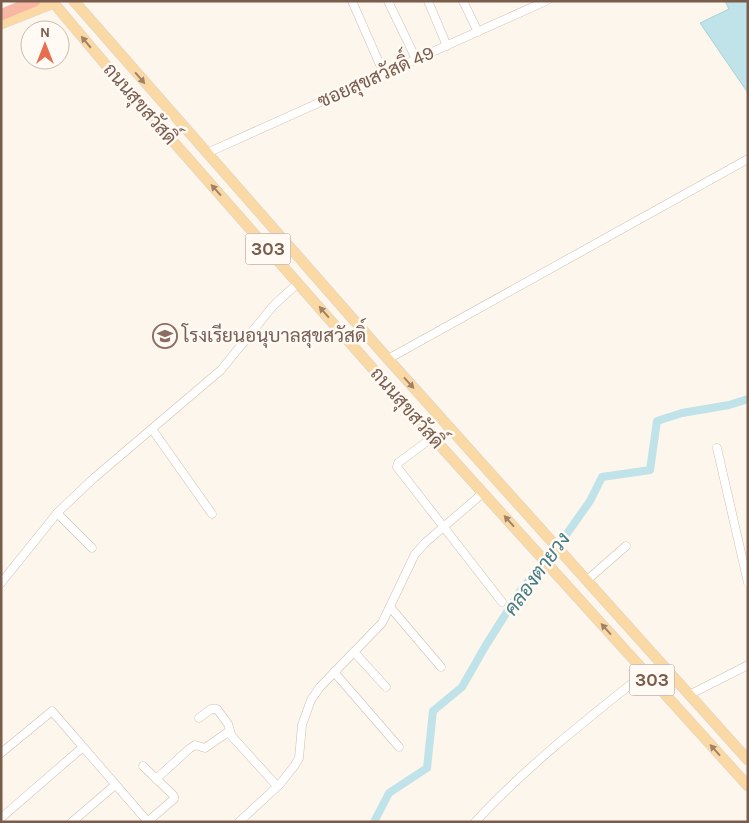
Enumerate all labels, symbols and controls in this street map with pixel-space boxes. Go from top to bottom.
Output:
north arrow [20,20,70,70]
text: N [40,24,50,41]
street label: ซอยสุขสวัสดิ์ 49 [311,34,438,113]
one-way arrow [81,36,92,48]
street label: ถนนสุขสวัสดิ์ [98,53,187,150]
one-way arrow [135,71,146,84]
one-way arrow [210,185,222,197]
road number: 303 [246,233,290,264]
one-way arrow [318,306,329,319]
place label: โรงเรียนอนุบาลสุขสวัสดิ์ [181,317,366,348]
school or university icon: โรงเรียนอนุบาลสุขสวัสดิ์ [152,323,178,349]
street label: ถนนสุขสวัสดิ์ [365,357,454,454]
one-way arrow [404,377,415,390]
one-way arrow [503,516,515,528]
water label: คลองตายวง [499,528,575,620]
one-way arrow [601,623,612,636]
road number: 303 [630,664,674,696]
one-way arrow [709,745,721,757]

